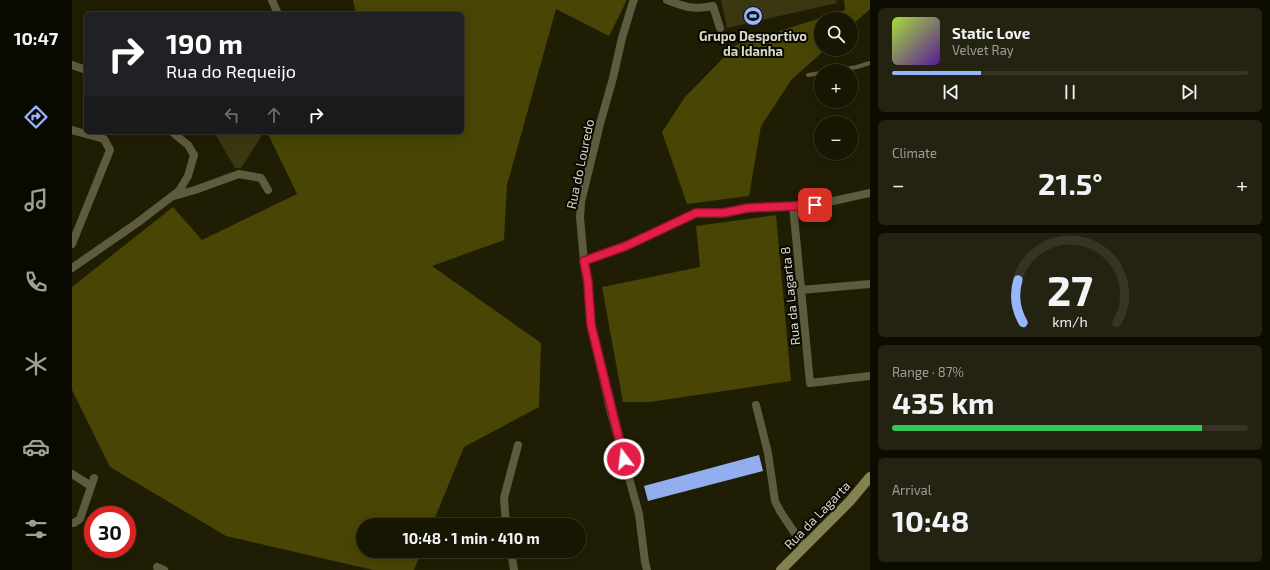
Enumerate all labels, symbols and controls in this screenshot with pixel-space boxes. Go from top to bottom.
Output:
sports icon: Grupo Desportivo da Idanha [742,5,764,27]
map controls [814,12,858,160]
button: search [814,12,858,56]
text: Static Love [952,24,1030,42]
text: 190 m [166,26,243,60]
text: 10:47 [14,27,58,49]
icon: right [100,28,152,80]
place label: Grupo Desportivo da Idanha [699,28,807,59]
text: Velvet Ray [952,42,1014,58]
text: Rua do Requeijo [166,60,296,82]
button: + [814,64,858,108]
icon: previous [940,81,962,103]
icon: pause [1059,81,1081,103]
icon: next [1178,81,1200,103]
icon: directions [22,103,50,131]
icon: left [221,104,243,126]
icon: ahead [263,104,285,126]
icon: right [305,104,327,126]
button: − [814,116,858,160]
street label: Rua do Louredo [563,118,597,210]
text: Climate [892,145,937,161]
text: 21.5° [1038,165,1103,201]
text: − [892,171,905,197]
text: + [1236,171,1248,197]
icon: music [22,186,50,214]
pin [798,188,832,222]
icon: arrive [804,194,826,216]
street label: Rua da Lagarta 8 [777,246,803,346]
text: 27 [1047,264,1093,314]
icon: phone [22,268,50,296]
text: km/h [1052,313,1088,330]
icon: climate [22,350,50,378]
text: Range · 87% [892,364,964,380]
text: 435 km [892,384,994,420]
icon: car [22,433,50,461]
position arrow [603,438,645,480]
street label: Rua da Lagarta [781,478,853,552]
text: Arrival [892,482,932,498]
text: 10:48 [892,502,969,538]
speed limit sign: 30 [84,506,136,558]
icon: filters [22,515,50,543]
text: 10:48 · 1 min · 410 m [402,529,540,547]

